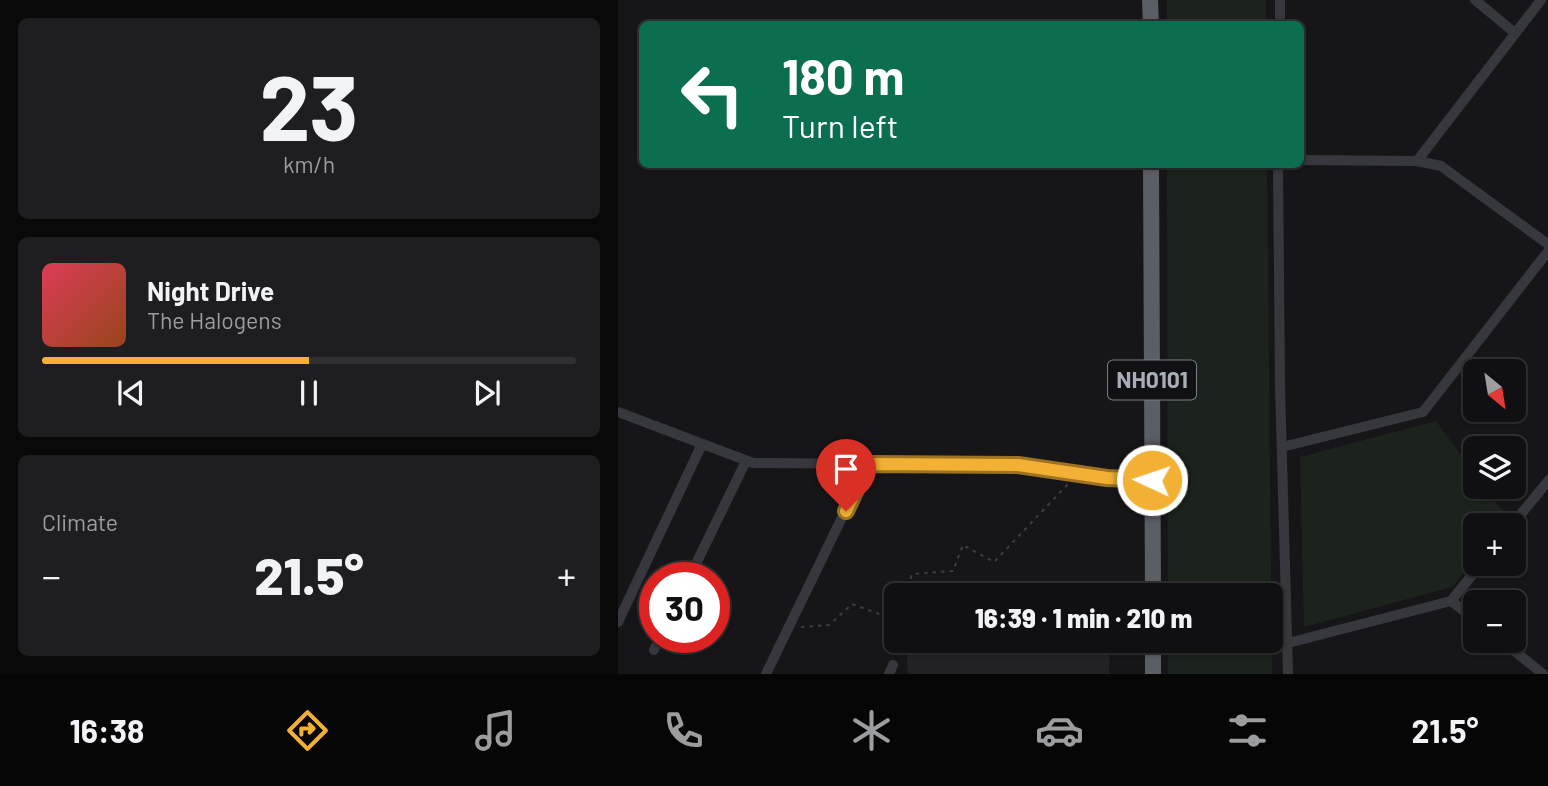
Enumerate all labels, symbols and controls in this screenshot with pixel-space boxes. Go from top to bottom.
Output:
text: 180 m [782,46,905,105]
icon: left [667,49,758,140]
text: 23 [260,50,358,159]
text: Turn left [782,106,899,144]
text: km/h [283,150,335,178]
text: Night Drive [147,275,274,306]
text: The Halogens [147,306,282,334]
north arrow [1463,359,1526,422]
map controls [1463,359,1526,653]
road number: NH0101 [1108,360,1196,400]
icon: previous [112,374,150,412]
icon: pause [290,374,328,412]
icon: next [468,374,506,412]
button: layers [1463,436,1526,499]
pin [816,439,876,511]
position arrow [1115,443,1189,517]
icon: arrive [827,450,865,488]
text: Climate [42,508,118,536]
button: + [1463,513,1526,576]
text: 21.5° [254,543,364,605]
text: − [42,552,61,598]
text: + [557,552,576,598]
speed limit sign: 30 [639,562,730,653]
button: − [1463,590,1526,653]
text: 16:39 · 1 min · 210 m [975,602,1192,633]
icon: directions [283,706,332,755]
icon: music [471,706,520,755]
icon: phone [659,706,708,755]
icon: climate [847,706,896,755]
icon: car [1035,706,1084,755]
icon: filters [1223,706,1272,755]
text: 16:38 [70,711,144,749]
text: 21.5° [1412,711,1478,749]

